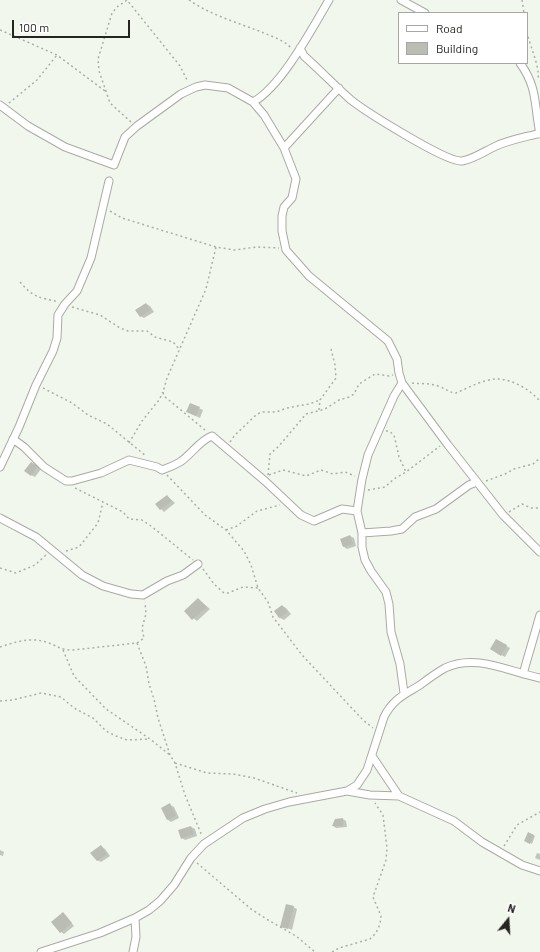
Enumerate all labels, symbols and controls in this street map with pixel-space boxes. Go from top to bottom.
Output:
scale bar [14,12,132,38]
legend [398,12,528,64]
text: 100 m [19,20,49,34]
text: Road [436,21,463,35]
text: Building [436,41,478,55]
north arrow [488,900,528,940]
text: N [506,901,517,915]

